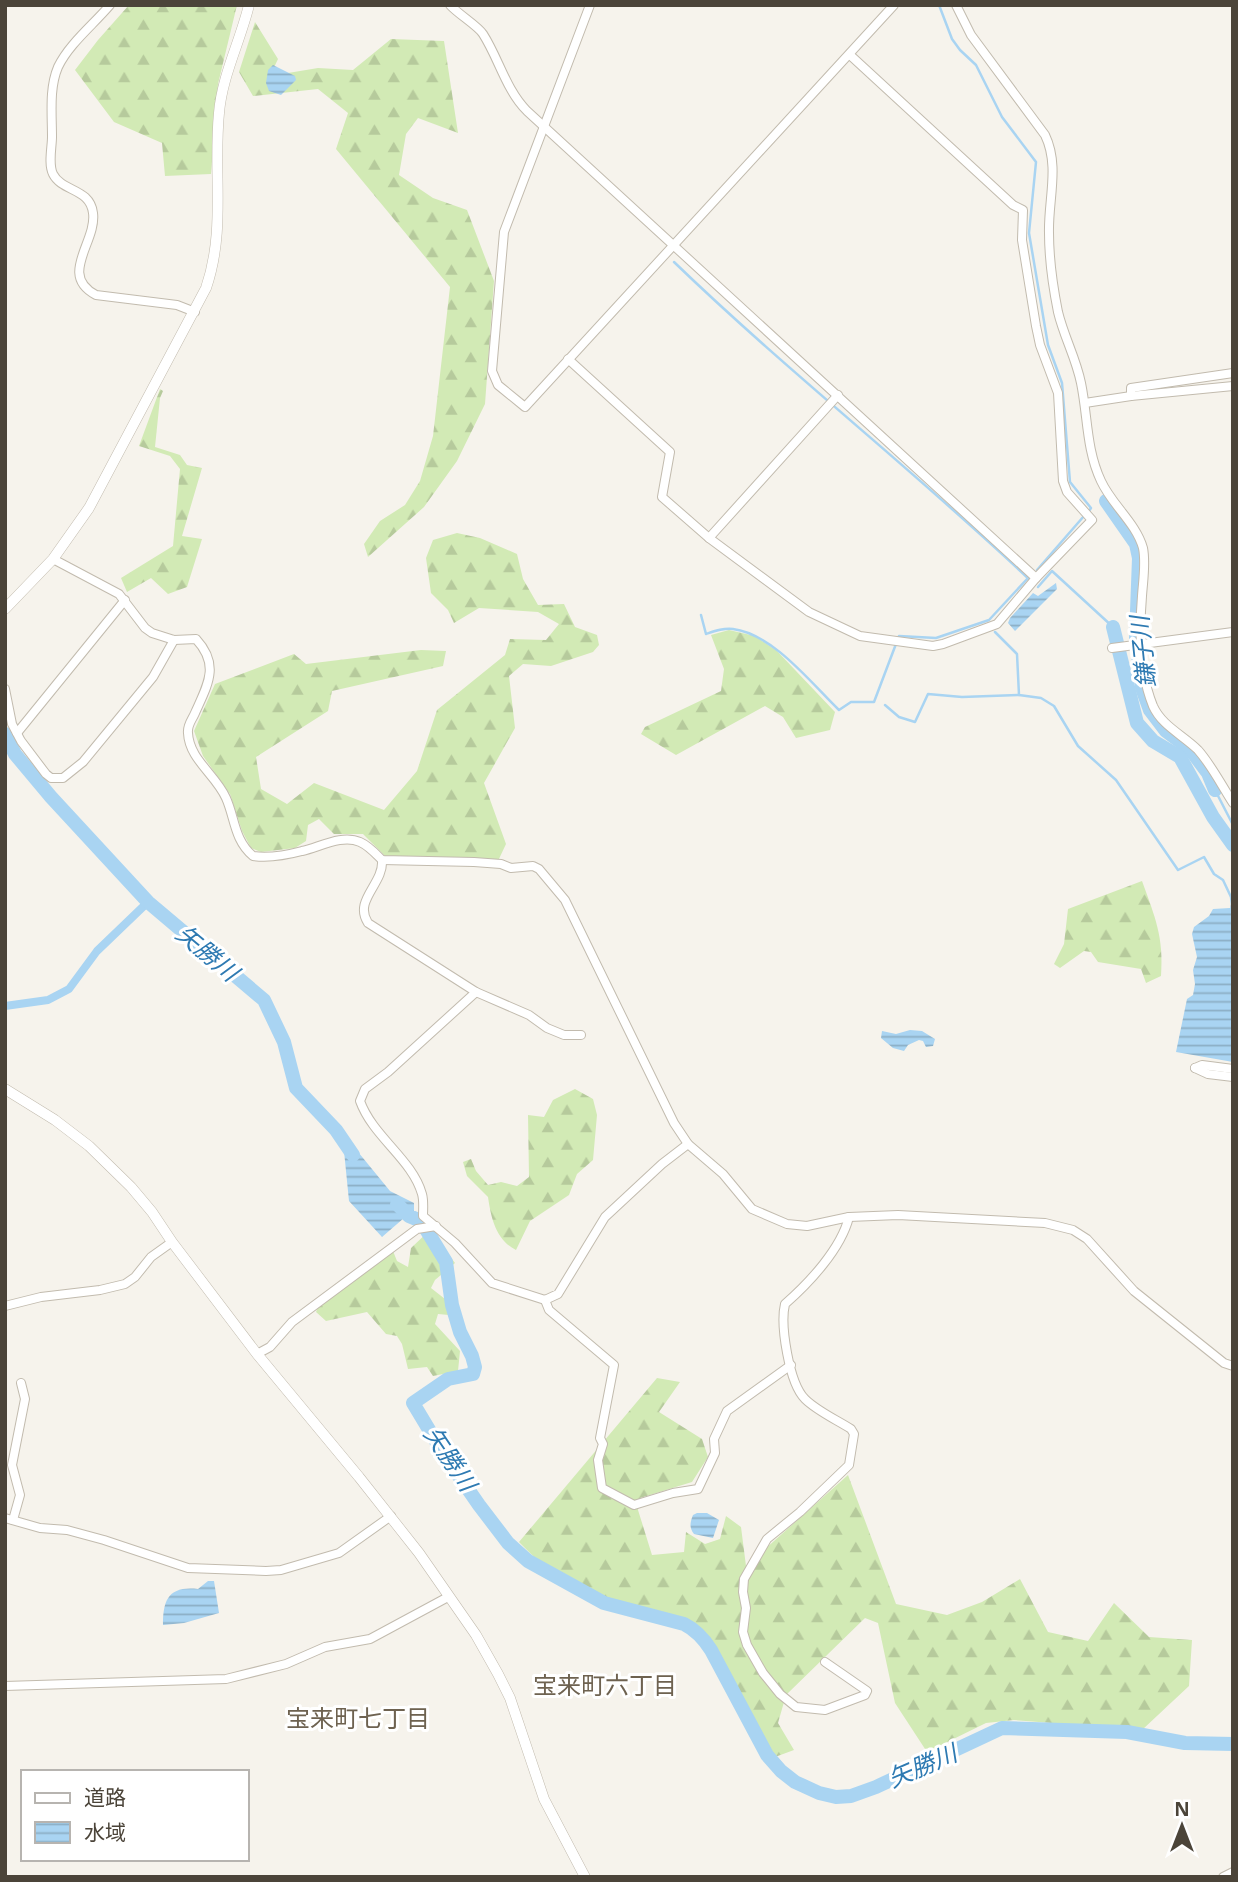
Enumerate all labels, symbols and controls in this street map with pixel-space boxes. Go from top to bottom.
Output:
water label: 鎌子川 [1122,611,1162,690]
water label: 矢勝川 [170,916,248,990]
water label: 矢勝川 [417,1419,486,1500]
district label: 宝来町六丁目 [533,1668,677,1701]
district label: 宝来町七丁目 [286,1701,430,1734]
water label: 矢勝川 [882,1735,964,1794]
legend [21,1770,248,1861]
text: 道路 [84,1783,126,1811]
north arrow [1147,1791,1217,1861]
text: N [1174,1796,1190,1822]
text: 水域 [84,1818,126,1846]

